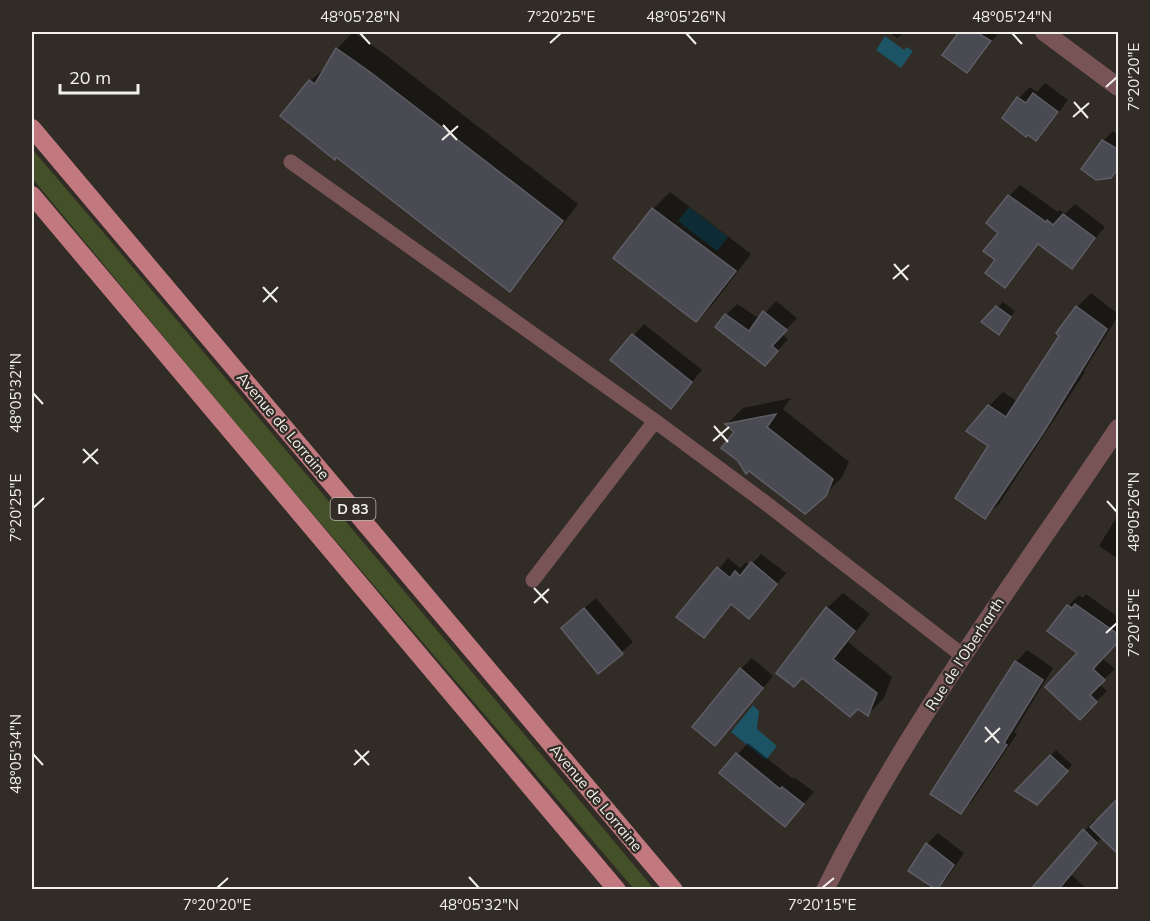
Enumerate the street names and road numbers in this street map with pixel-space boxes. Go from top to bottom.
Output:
street label: Avenue de Lorraine [233,368,334,483]
road number: D 83 [330,498,376,520]
street label: Rue de l'Oberharth [921,594,1008,714]
street label: Avenue de Lorraine [546,740,647,855]

